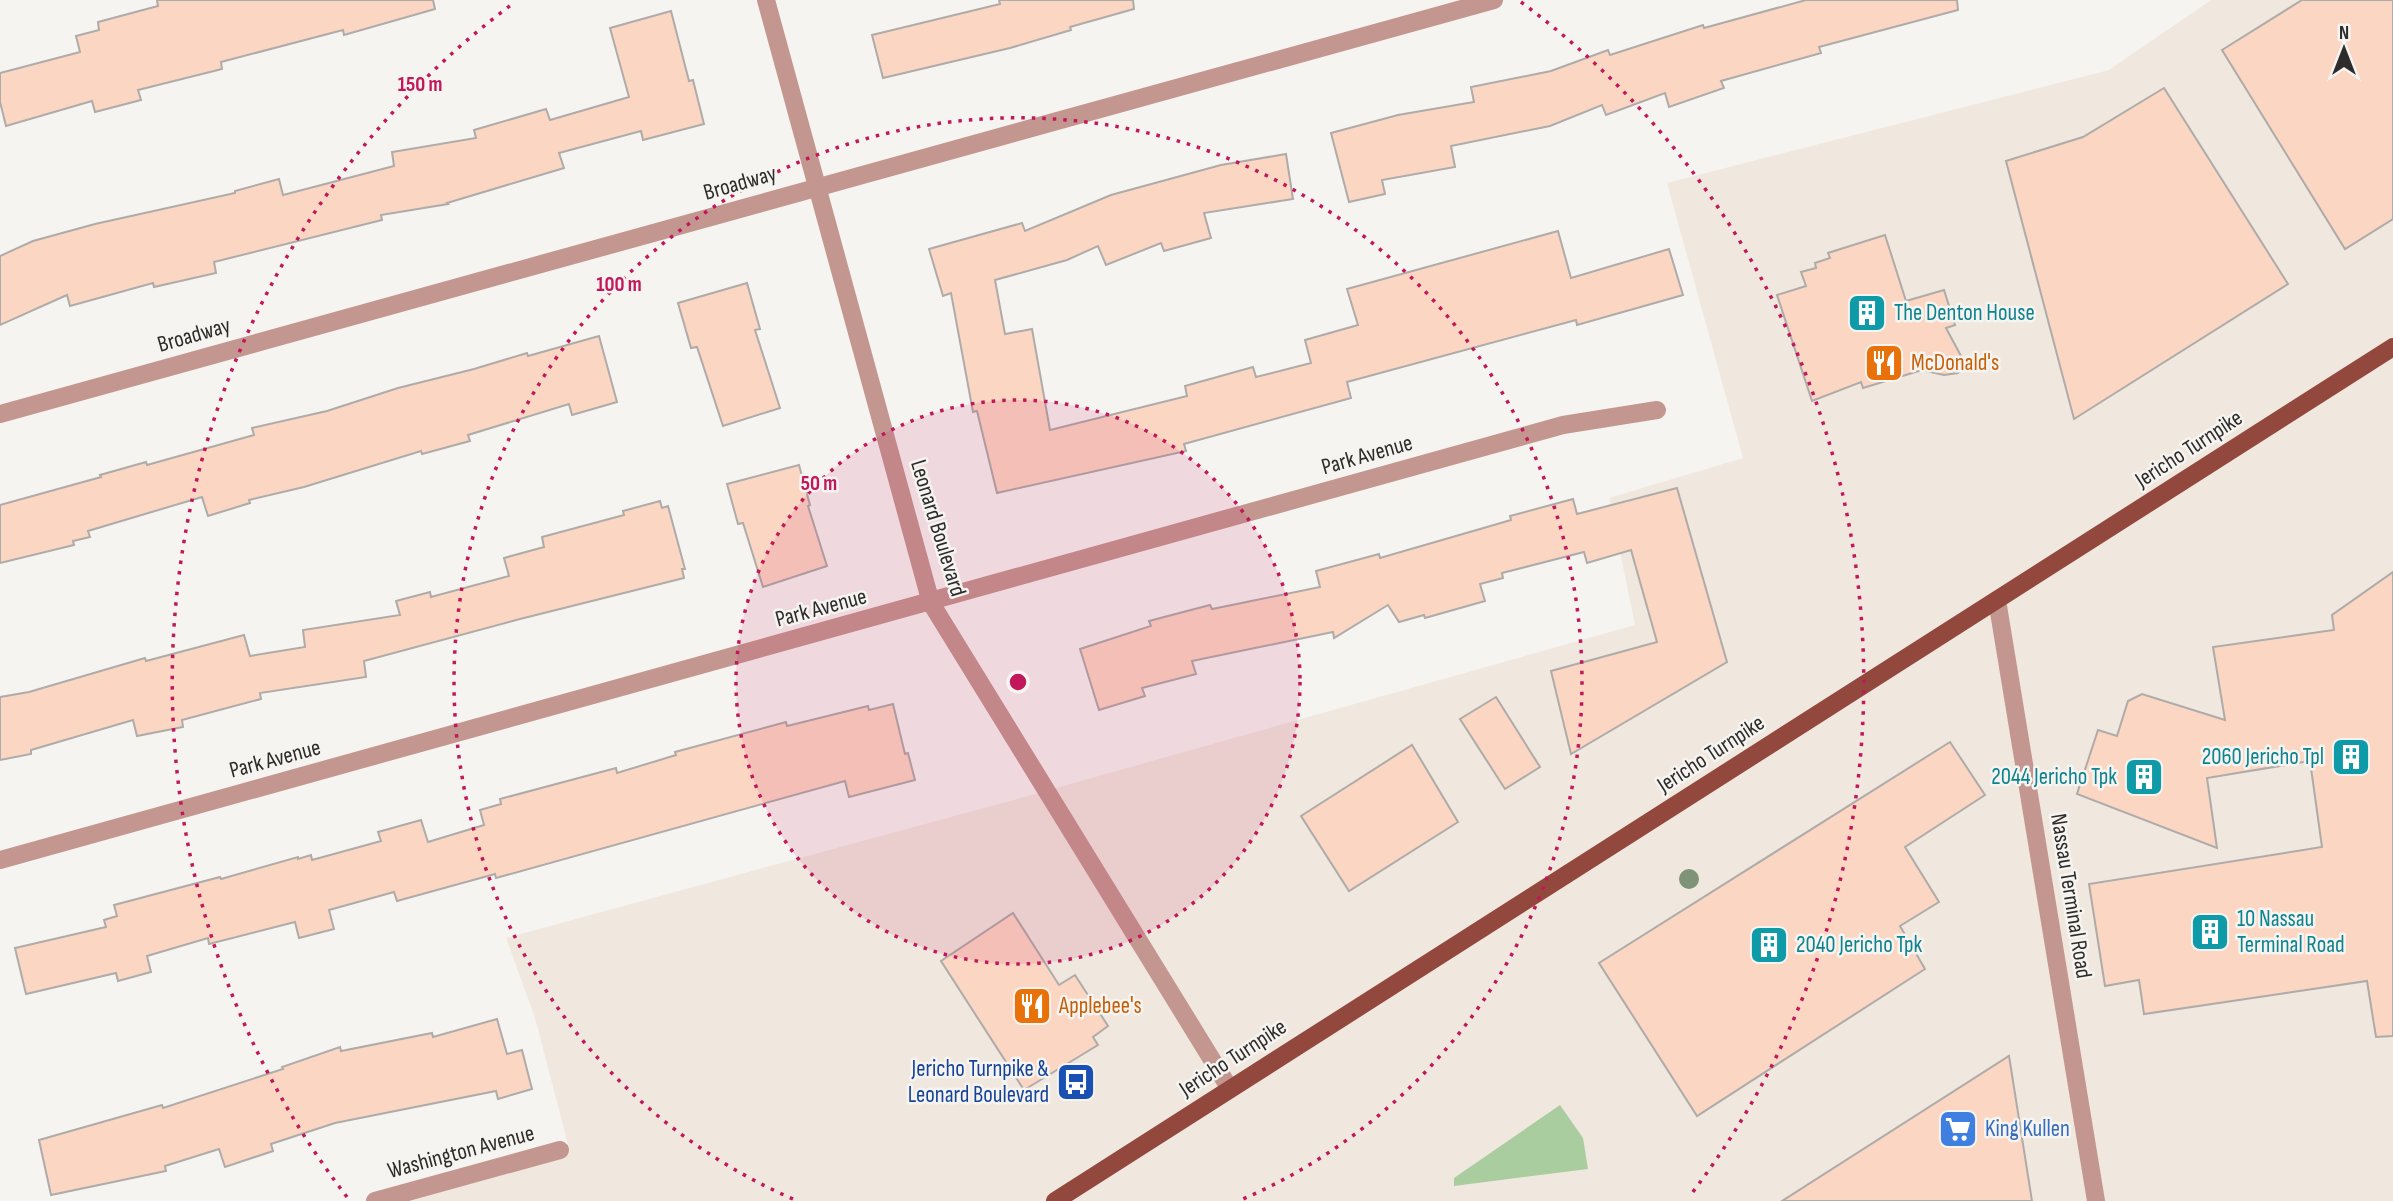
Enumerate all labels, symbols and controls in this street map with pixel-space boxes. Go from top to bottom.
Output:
north arrow [2309,14,2379,84]
text: N [2339,22,2349,45]
text: 150 m [398,72,442,97]
street label: Broadway [700,159,780,207]
text: 100 m [596,272,642,297]
building icon: The Denton House [1846,292,1888,334]
place label: The Denton House [1894,299,2035,327]
street label: Broadway [154,311,234,359]
restaurant icon: McDonald's [1863,342,1905,384]
place label: McDonald's [1911,349,1999,377]
street label: Jericho Turnpike [2129,404,2248,495]
street label: Park Avenue [1318,429,1416,481]
street label: Leonard Boulevard [904,456,972,600]
text: 50 m [801,471,837,496]
street label: Park Avenue [772,582,870,634]
centre of rings [1006,670,1030,694]
street label: Jericho Turnpike [1651,709,1770,800]
street label: Park Avenue [226,733,324,785]
building icon: 2060 Jericho Tpl [2330,736,2372,778]
place label: 2060 Jericho Tpl [2202,743,2324,771]
building icon: 2044 Jericho Tpk [2123,756,2165,798]
place label: 2044 Jericho Tpk [1991,763,2117,791]
street label: Nassau Terminal Road [2044,812,2098,980]
place label: 10 Nassau Terminal Road [2237,905,2345,959]
building icon: 10 Nassau Terminal Road [2189,911,2231,953]
building icon: 2040 Jericho Tpk [1748,924,1790,966]
place label: 2040 Jericho Tpk [1796,931,1923,959]
restaurant icon: Applebee's [1011,985,1053,1027]
place label: Applebee's [1058,992,1142,1020]
street label: Jericho Turnpike [1173,1013,1292,1104]
place label: Jericho Turnpike & Leonard Boulevard [908,1055,1049,1109]
bus stop icon: Jericho Turnpike & Leonard Boulevard [1055,1061,1097,1103]
supermarket icon: King Kullen [1937,1108,1979,1150]
place label: King Kullen [1985,1115,2070,1143]
street label: Washington Avenue [385,1119,537,1185]

